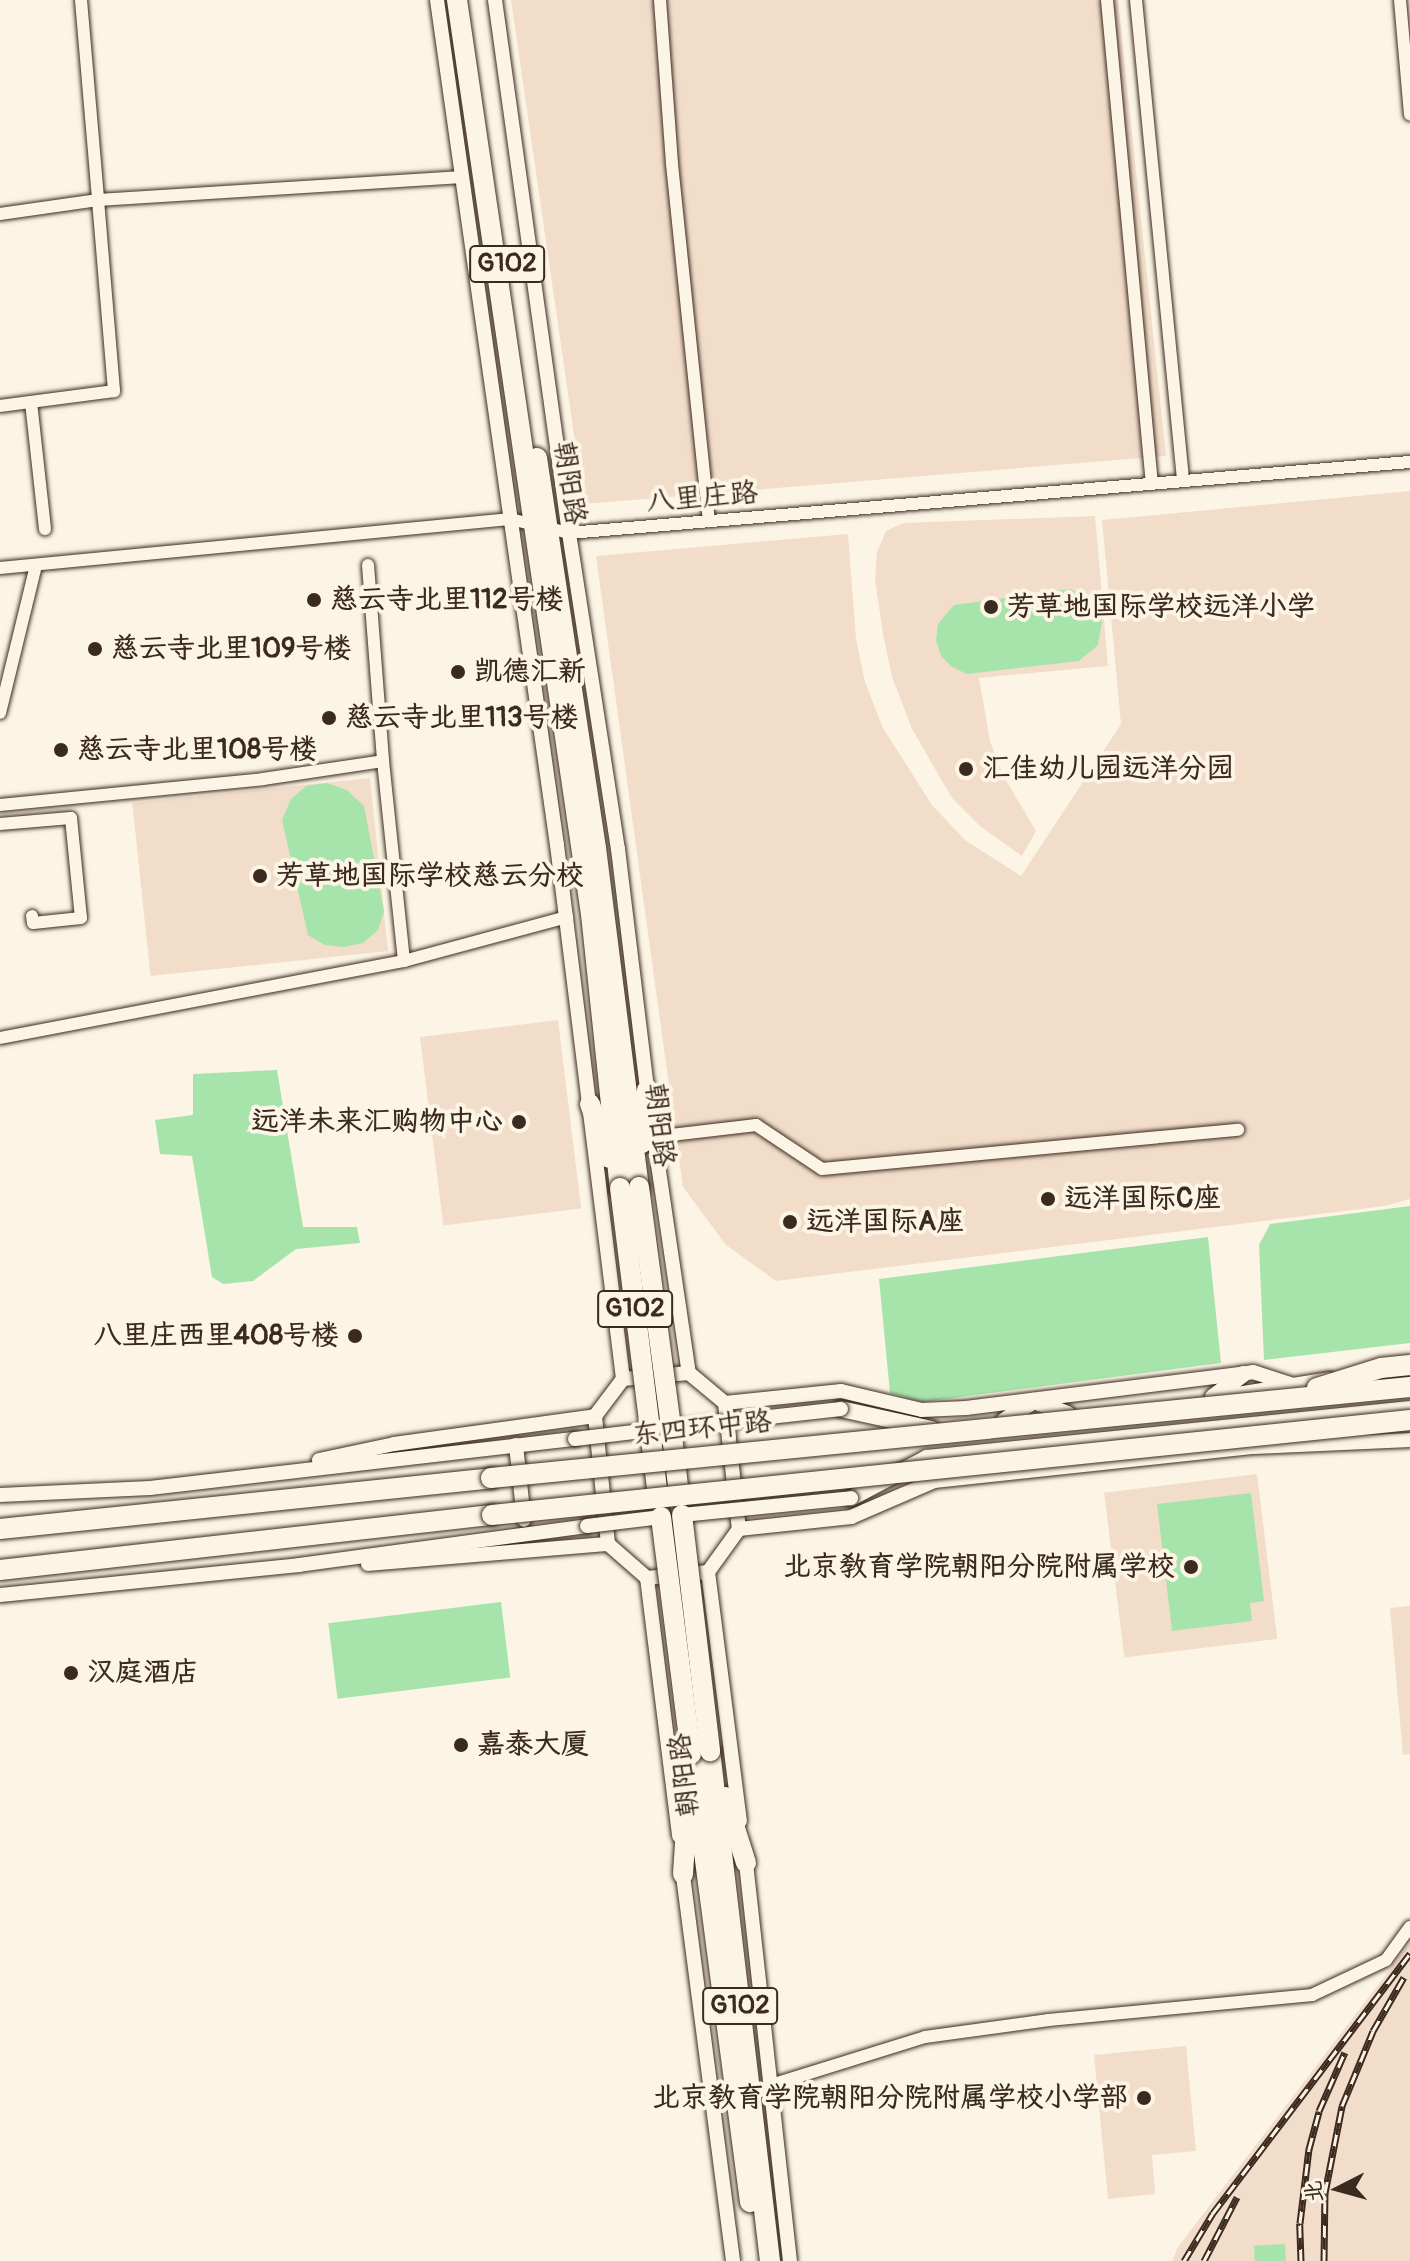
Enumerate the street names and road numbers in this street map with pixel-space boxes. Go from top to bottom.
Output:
road number: G102 [469,242,545,286]
street label: 朝阳路 [546,439,592,527]
street label: 八里庄路 [645,476,759,520]
street label: 朝阳路 [637,1081,681,1169]
road number: G102 [597,1287,673,1331]
street label: 东四环中路 [631,1405,773,1453]
street label: 朝阳路 [663,1731,707,1819]
road number: G102 [702,1984,778,2028]

